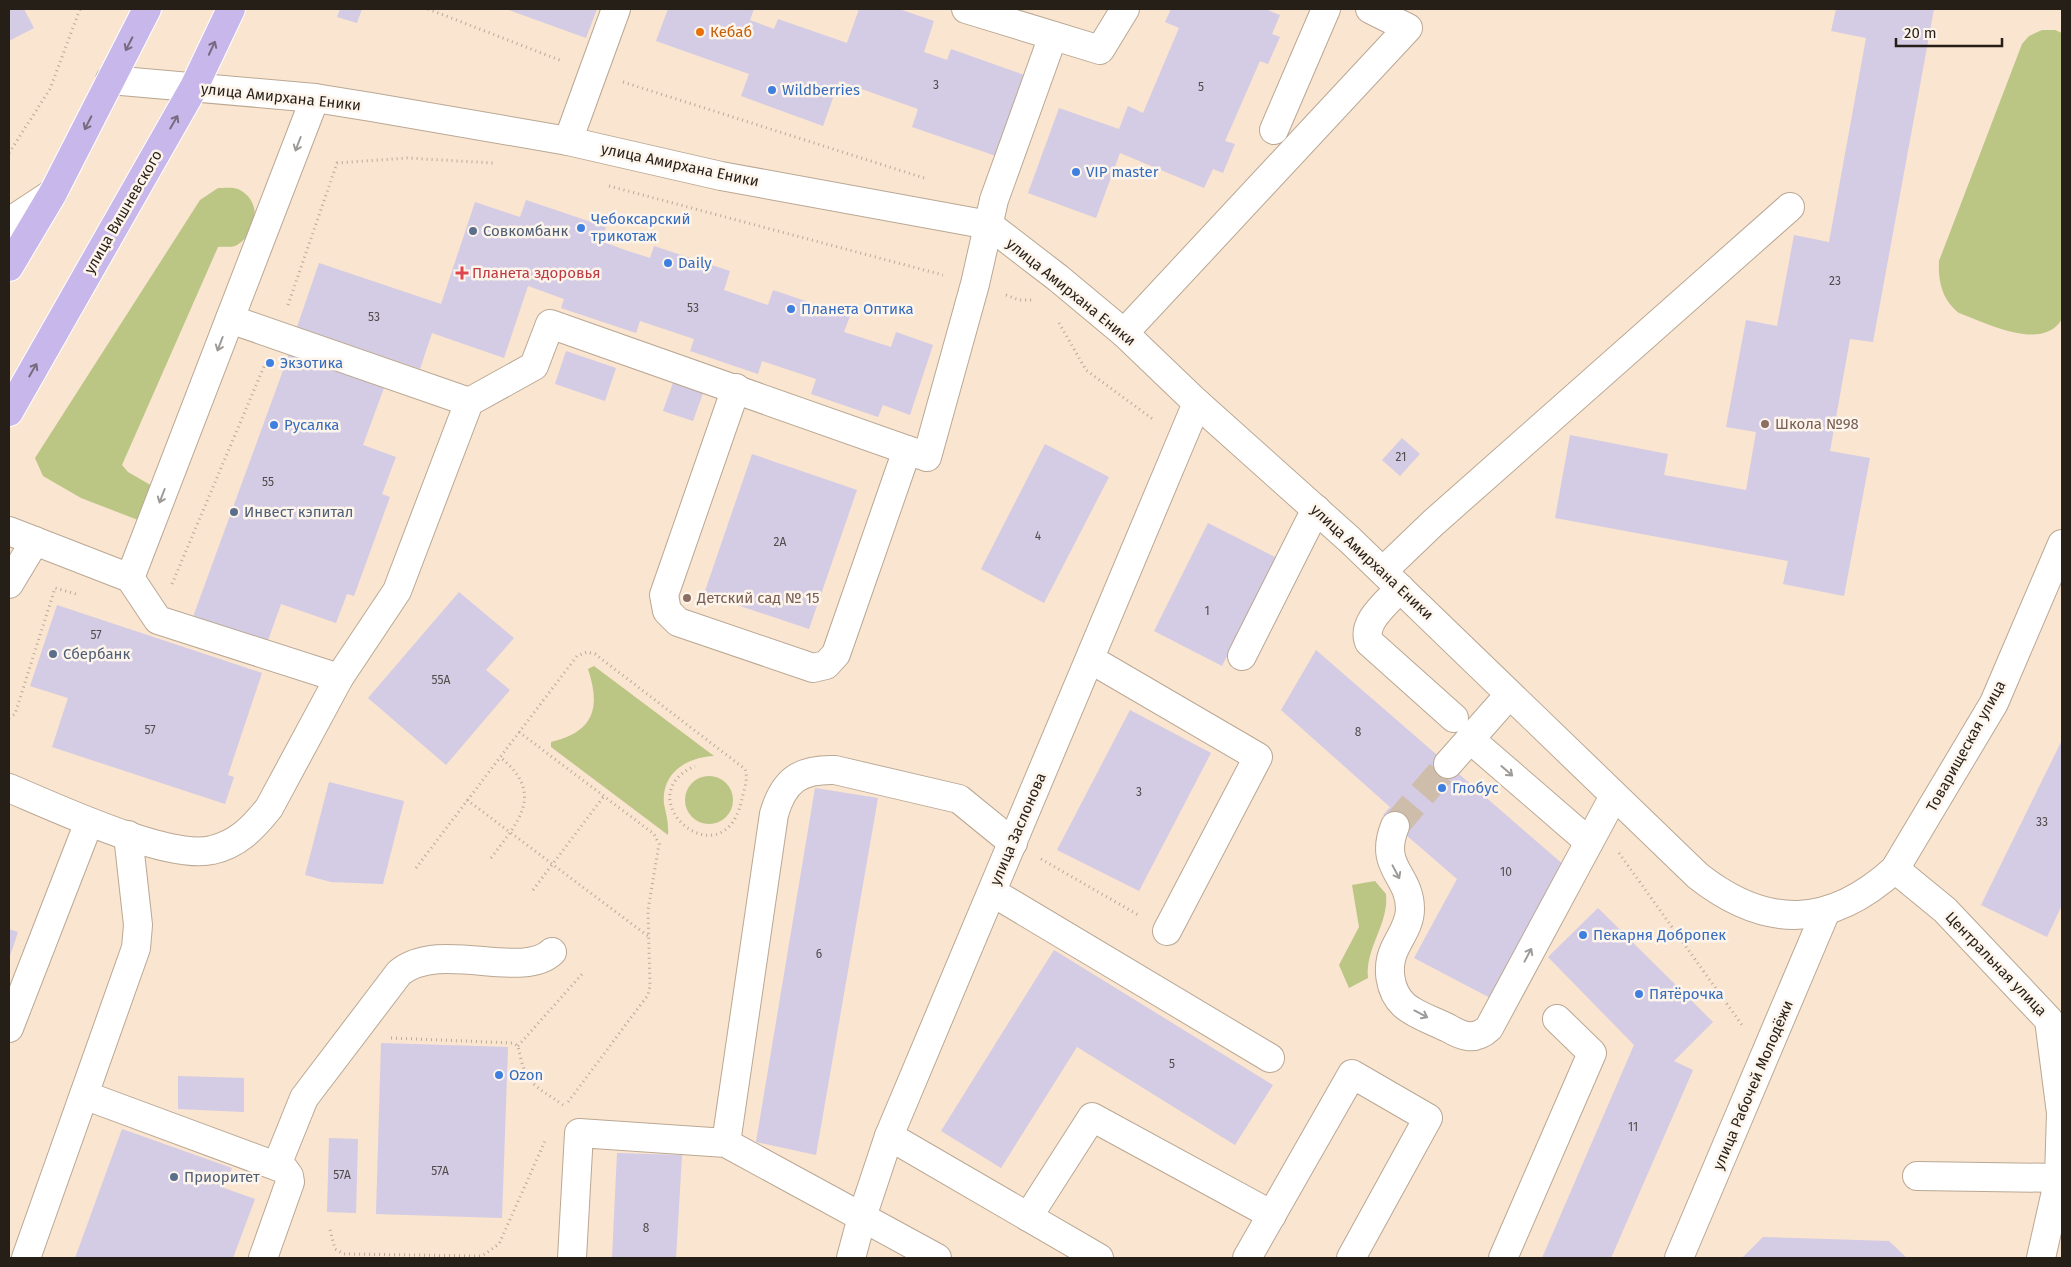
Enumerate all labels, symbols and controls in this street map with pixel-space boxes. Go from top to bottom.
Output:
scale bar [1896,15,2002,47]
place label: Кебаб [710,23,752,41]
text: 20 m [1904,24,1937,42]
marker: Кебаб [694,26,706,38]
one-way arrow [124,36,133,51]
one-way arrow [208,41,217,56]
house number: 3 [933,78,939,92]
street label: улица Амирхана Еники [200,80,362,114]
house number: 5 [1198,80,1204,94]
place label: Wildberries [782,81,860,99]
marker: Wildberries [766,84,778,96]
one-way arrow [83,115,92,130]
one-way arrow [169,116,179,130]
one-way arrow [292,136,301,151]
street label: улица Амирхана Еники [599,139,761,191]
street label: улица Вишневского [80,147,166,277]
place label: VIP master [1086,163,1159,181]
marker: VIP master [1070,166,1082,178]
place label: Чебоксарский трикотаж [591,210,691,245]
place label: Совкомбанк [483,222,568,240]
marker: Чебоксарский трикотаж [575,222,587,234]
marker: Совкомбанк [467,225,479,237]
street label: улица Амирхана Еники [1003,234,1139,350]
place label: Daily [678,254,712,272]
marker: Daily [662,257,674,269]
place label: Планета здоровья [472,264,600,282]
marker: Планета здоровья [456,267,468,279]
house number: 23 [1829,274,1841,288]
place label: Планета Оптика [801,300,914,318]
house number: 53 [687,301,699,315]
marker: Планета Оптика [785,303,797,315]
house number: 53 [368,310,380,324]
one-way arrow [215,336,224,351]
place label: Экзотика [280,354,343,372]
marker: Экзотика [264,357,276,369]
one-way arrow [29,363,38,378]
place label: Школа №98 [1775,415,1859,433]
place label: Русалка [284,416,340,434]
marker: Школа №98 [1759,418,1771,430]
marker: Русалка [268,419,280,431]
house number: 21 [1396,450,1406,464]
house number: 55 [262,475,274,489]
one-way arrow [156,488,166,503]
street label: улица Амирхана Еники [1307,501,1437,623]
place label: Инвест кэпитал [244,503,354,521]
marker: Инвест кэпитал [228,506,240,518]
house number: 4 [1035,529,1042,543]
house number: 2А [774,535,787,549]
place label: Детский сад № 15 [696,589,820,607]
marker: Детский сад № 15 [681,592,693,604]
house number: 1 [1204,604,1210,618]
house number: 57 [90,628,102,642]
place label: Сбербанк [63,645,131,663]
marker: Сбербанк [47,648,59,660]
house number: 55А [432,673,451,687]
street label: Товарищеская улица [1923,677,2009,815]
house number: 57 [144,723,156,737]
house number: 8 [1355,725,1362,739]
one-way arrow [1501,765,1514,777]
street label: улица Заслонова [986,770,1050,888]
place label: Глобус [1452,779,1499,797]
marker: Глобус [1436,782,1448,794]
house number: 3 [1136,785,1142,799]
house number: 33 [2036,815,2048,829]
one-way arrow [1392,864,1402,879]
house number: 10 [1500,865,1512,879]
street label: Центральная улица [1942,908,2050,1020]
place label: Пекарня Добропек [1593,926,1726,944]
marker: Пекарня Добропек [1577,929,1589,941]
house number: 6 [816,947,822,961]
one-way arrow [1524,948,1534,963]
place label: Пятёрочка [1649,985,1724,1003]
marker: Пятёрочка [1633,988,1645,1000]
street label: улица Рабочей Молодёжи [1709,998,1797,1172]
one-way arrow [1413,1009,1428,1019]
house number: 5 [1169,1057,1175,1071]
place label: Ozon [509,1066,543,1084]
marker: Ozon [493,1069,505,1081]
house number: 11 [1628,1120,1638,1134]
house number: 57А [431,1164,449,1178]
place label: Приоритет [184,1168,260,1186]
house number: 57А [333,1168,351,1182]
marker: Приоритет [168,1171,180,1183]
house number: 8 [643,1221,650,1235]

